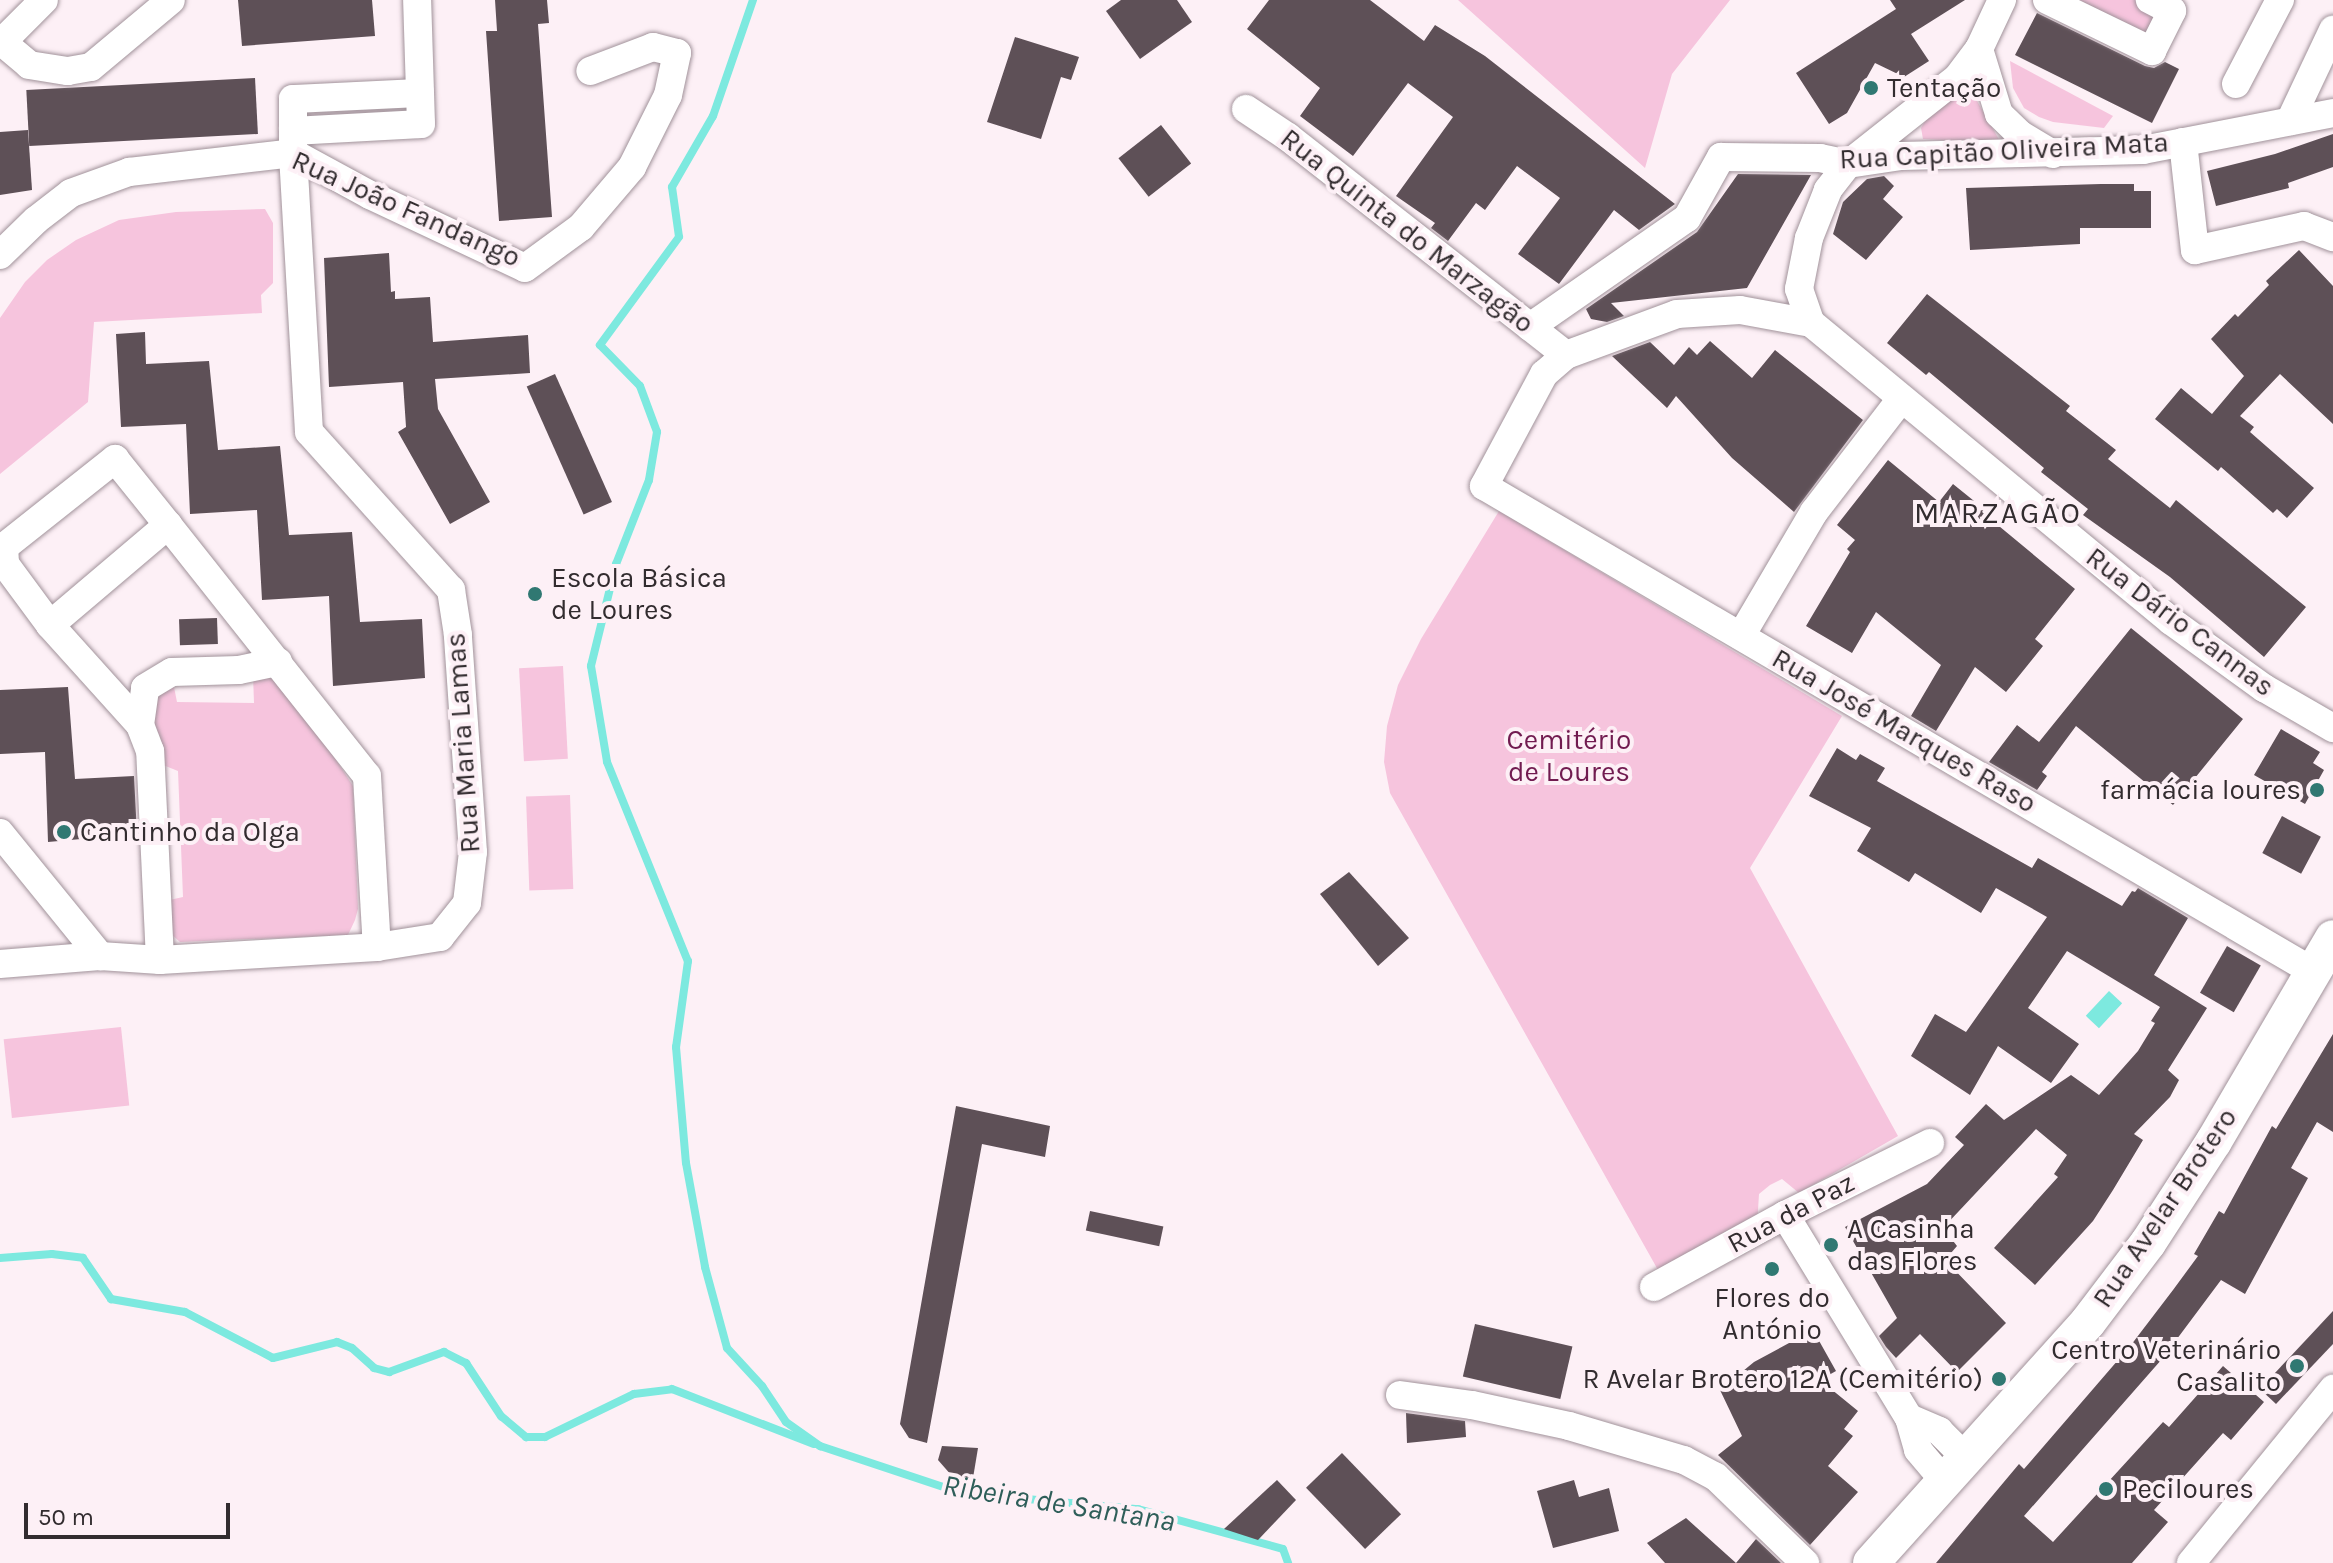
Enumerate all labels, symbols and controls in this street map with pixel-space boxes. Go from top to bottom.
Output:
place label: Tentação [1887,71,2001,105]
marker: Tentação [1862,79,1880,97]
street label: Rua Quinta do Marzagão [1274,122,1540,340]
street label: Rua Capitão Oliveira Mata [1839,126,2169,176]
street label: Rua João Fandango [287,144,525,274]
district label: MARZAGÃO [1914,495,2082,531]
street label: Rua Dário Cannas [2079,540,2281,704]
place label: Escola Básica de Loures [551,561,727,627]
marker: Escola Básica de Loures [526,585,544,603]
street label: Rua Maria Lamas [439,632,487,854]
street label: Rua José Marques Raso [1766,642,2042,820]
park label: Cemitério de Loures [1507,723,1631,789]
place label: farmácia loures [2100,773,2301,807]
marker: farmácia loures [2308,781,2326,799]
place label: Cantinho da Olga [80,815,300,849]
marker: Cantinho da Olga [55,823,73,841]
street label: Rua Avelar Brotero [2086,1102,2244,1314]
street label: Rua da Paz [1722,1166,1860,1260]
place label: A Casinha das Flores [1847,1212,1977,1278]
marker: A Casinha das Flores [1822,1236,1840,1254]
marker: Flores do António [1763,1260,1781,1278]
place label: Flores do António [1714,1281,1830,1347]
place label: Centro Veterinário Casalito [2051,1333,2281,1399]
marker: Centro Veterinário Casalito [2288,1357,2306,1375]
place label: R Avelar Brotero 12A (Cemitério) [1583,1362,1983,1396]
marker: R Avelar Brotero 12A (Cemitério) [1990,1370,2008,1388]
water label: Ribeira de Santana [940,1467,1178,1539]
place label: Peciloures [2122,1472,2254,1506]
marker: Peciloures [2097,1480,2115,1498]
scale bar [28,1487,234,1537]
text: 50 m [38,1503,94,1531]

